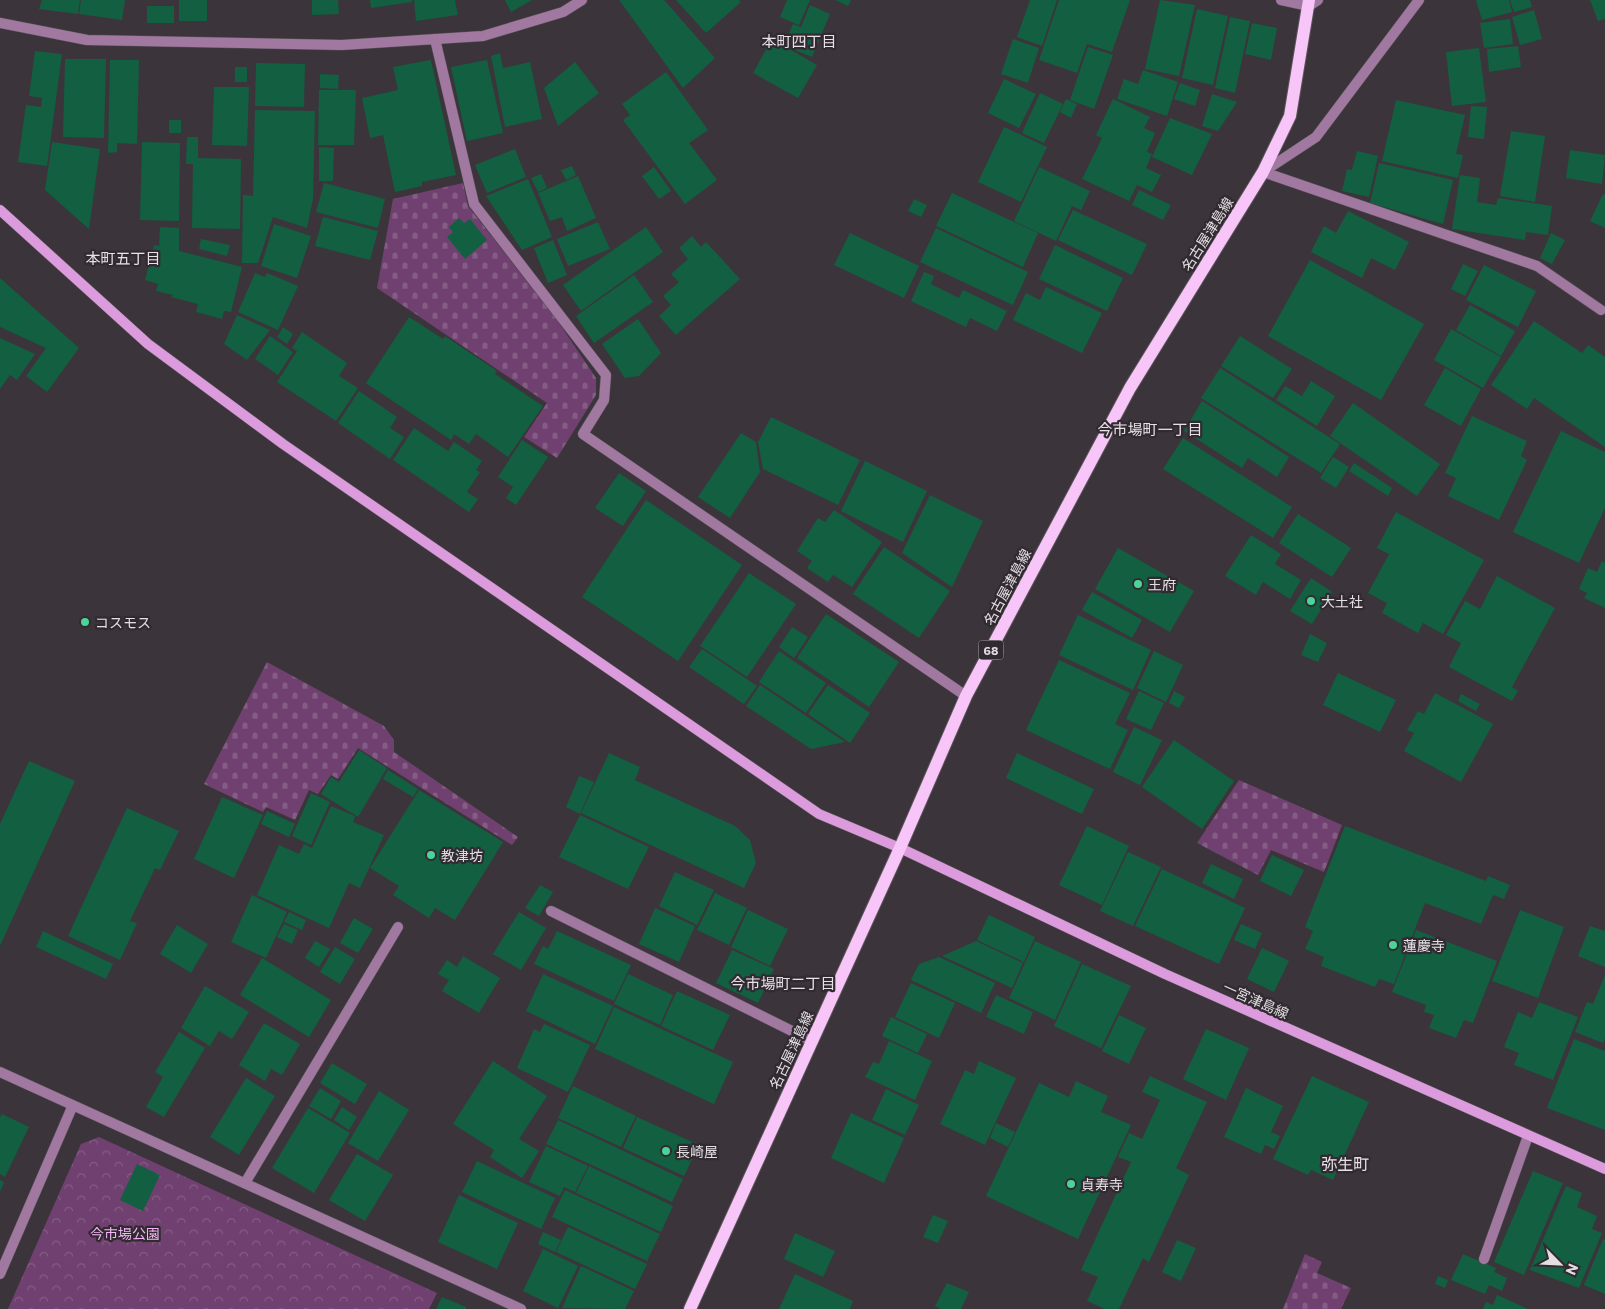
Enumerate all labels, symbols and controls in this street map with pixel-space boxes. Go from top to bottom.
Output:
district label: 本町四丁目 [761,32,837,50]
street label: 名古屋津島線 [1178,194,1236,274]
district label: 本町五丁目 [85,249,161,267]
district label: 今市場町一丁目 [1097,420,1203,438]
street label: 名古屋津島線 [980,546,1034,628]
place label: 王府 [1148,576,1176,593]
marker: 王府 [1132,578,1144,590]
place label: 大土社 [1321,593,1363,610]
marker: 大土社 [1305,595,1317,607]
place label: コスモス [95,614,151,631]
marker: コスモス [79,616,91,628]
road number: 68 [978,640,1004,660]
place label: 教津坊 [441,847,483,864]
marker: 教津坊 [425,849,437,861]
place label: 蓮慶寺 [1403,937,1445,954]
marker: 蓮慶寺 [1387,939,1399,951]
district label: 今市場町二丁目 [730,974,836,992]
street label: 一宮津島線 [1221,978,1291,1022]
street label: 名古屋津島線 [766,1008,816,1092]
place label: 長崎屋 [676,1143,718,1160]
marker: 長崎屋 [660,1145,672,1157]
district label: 弥生町 [1321,1154,1369,1173]
place label: 貞寿寺 [1081,1176,1123,1193]
marker: 貞寿寺 [1065,1178,1077,1190]
park label: 今市場公園 [90,1225,160,1242]
north arrow [1535,1239,1585,1289]
text: N [1562,1261,1582,1278]

